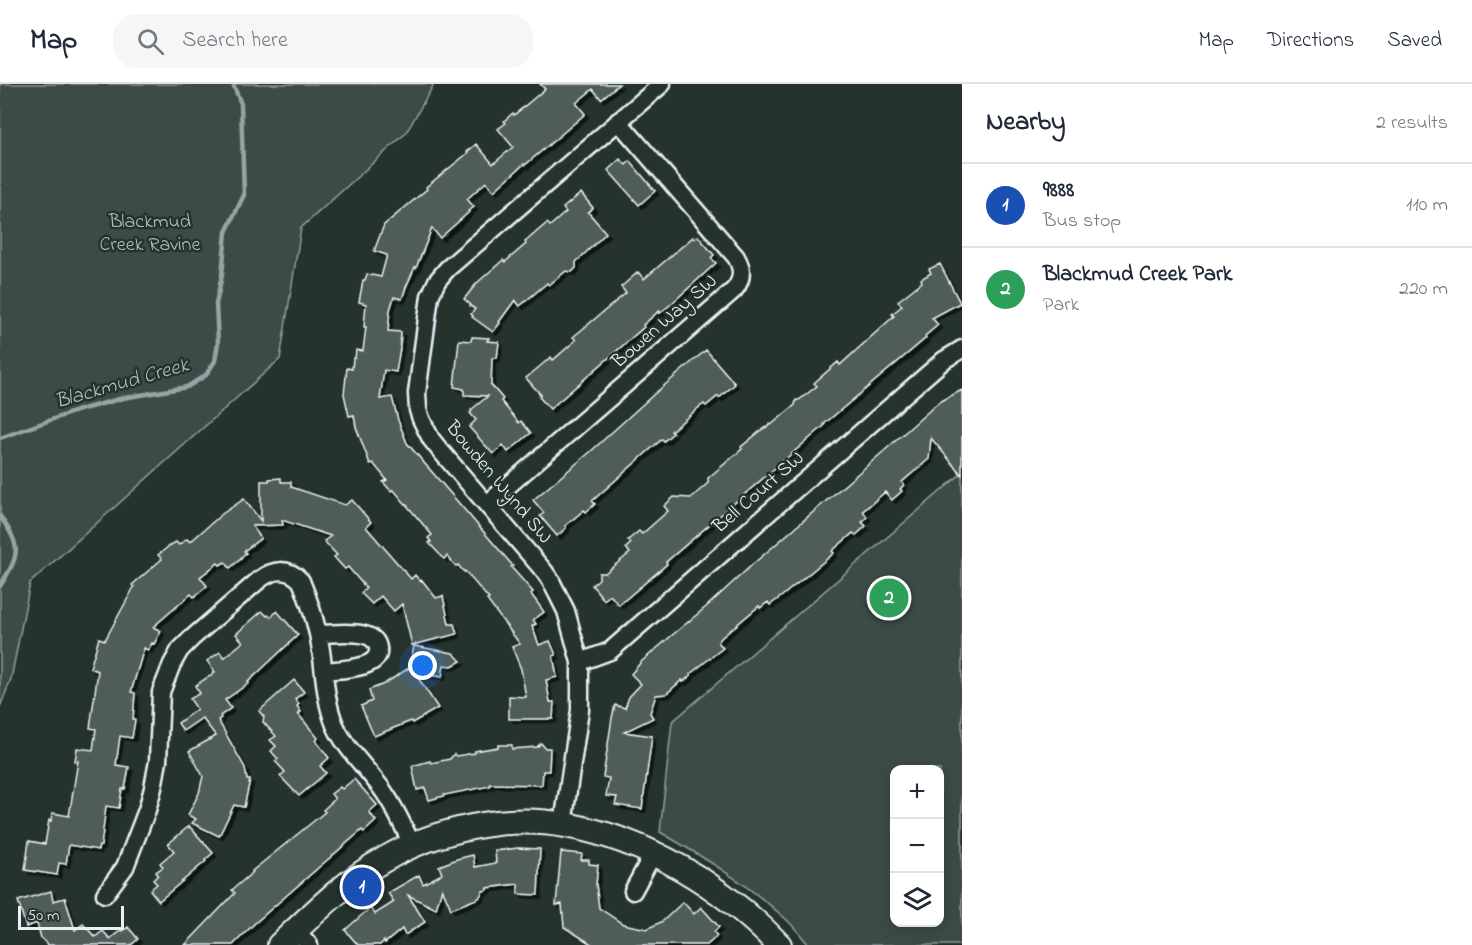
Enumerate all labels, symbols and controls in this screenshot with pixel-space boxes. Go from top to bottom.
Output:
search box [113,14,533,68]
text: Map [30,21,77,62]
icon: search [134,25,167,58]
text: Search here [182,25,288,57]
text: Map [1198,26,1234,56]
text: Directions [1267,26,1354,56]
text: Saved [1387,26,1442,56]
text: Nearby [986,104,1065,142]
text: 2 results [1376,109,1448,138]
text: 9888 [1043,175,1074,207]
text: 1 [1002,191,1009,220]
text: 110 m [1406,191,1448,220]
text: Bus stop [1043,207,1121,236]
park label: Blackmud Creek Ravine [100,208,200,260]
text: Blackmud Creek Park [1043,259,1232,291]
street label: Bowen Way SW [605,268,724,377]
text: 2 [1001,275,1010,304]
text: 220 m [1399,275,1448,304]
text: Park [1043,291,1079,320]
water label: Blackmud Creek [52,350,193,417]
street label: Bowden Wynd SW [437,414,558,551]
street label: Bell Court SW [706,445,811,542]
pin: 2 [870,576,908,620]
your location [408,651,437,680]
map controls [890,765,944,927]
button: + [890,765,944,819]
button: − [890,819,944,873]
pin: 1 [342,864,382,910]
button: layers [890,873,944,927]
scale bar [18,903,124,930]
text: 50 m [27,904,59,928]

